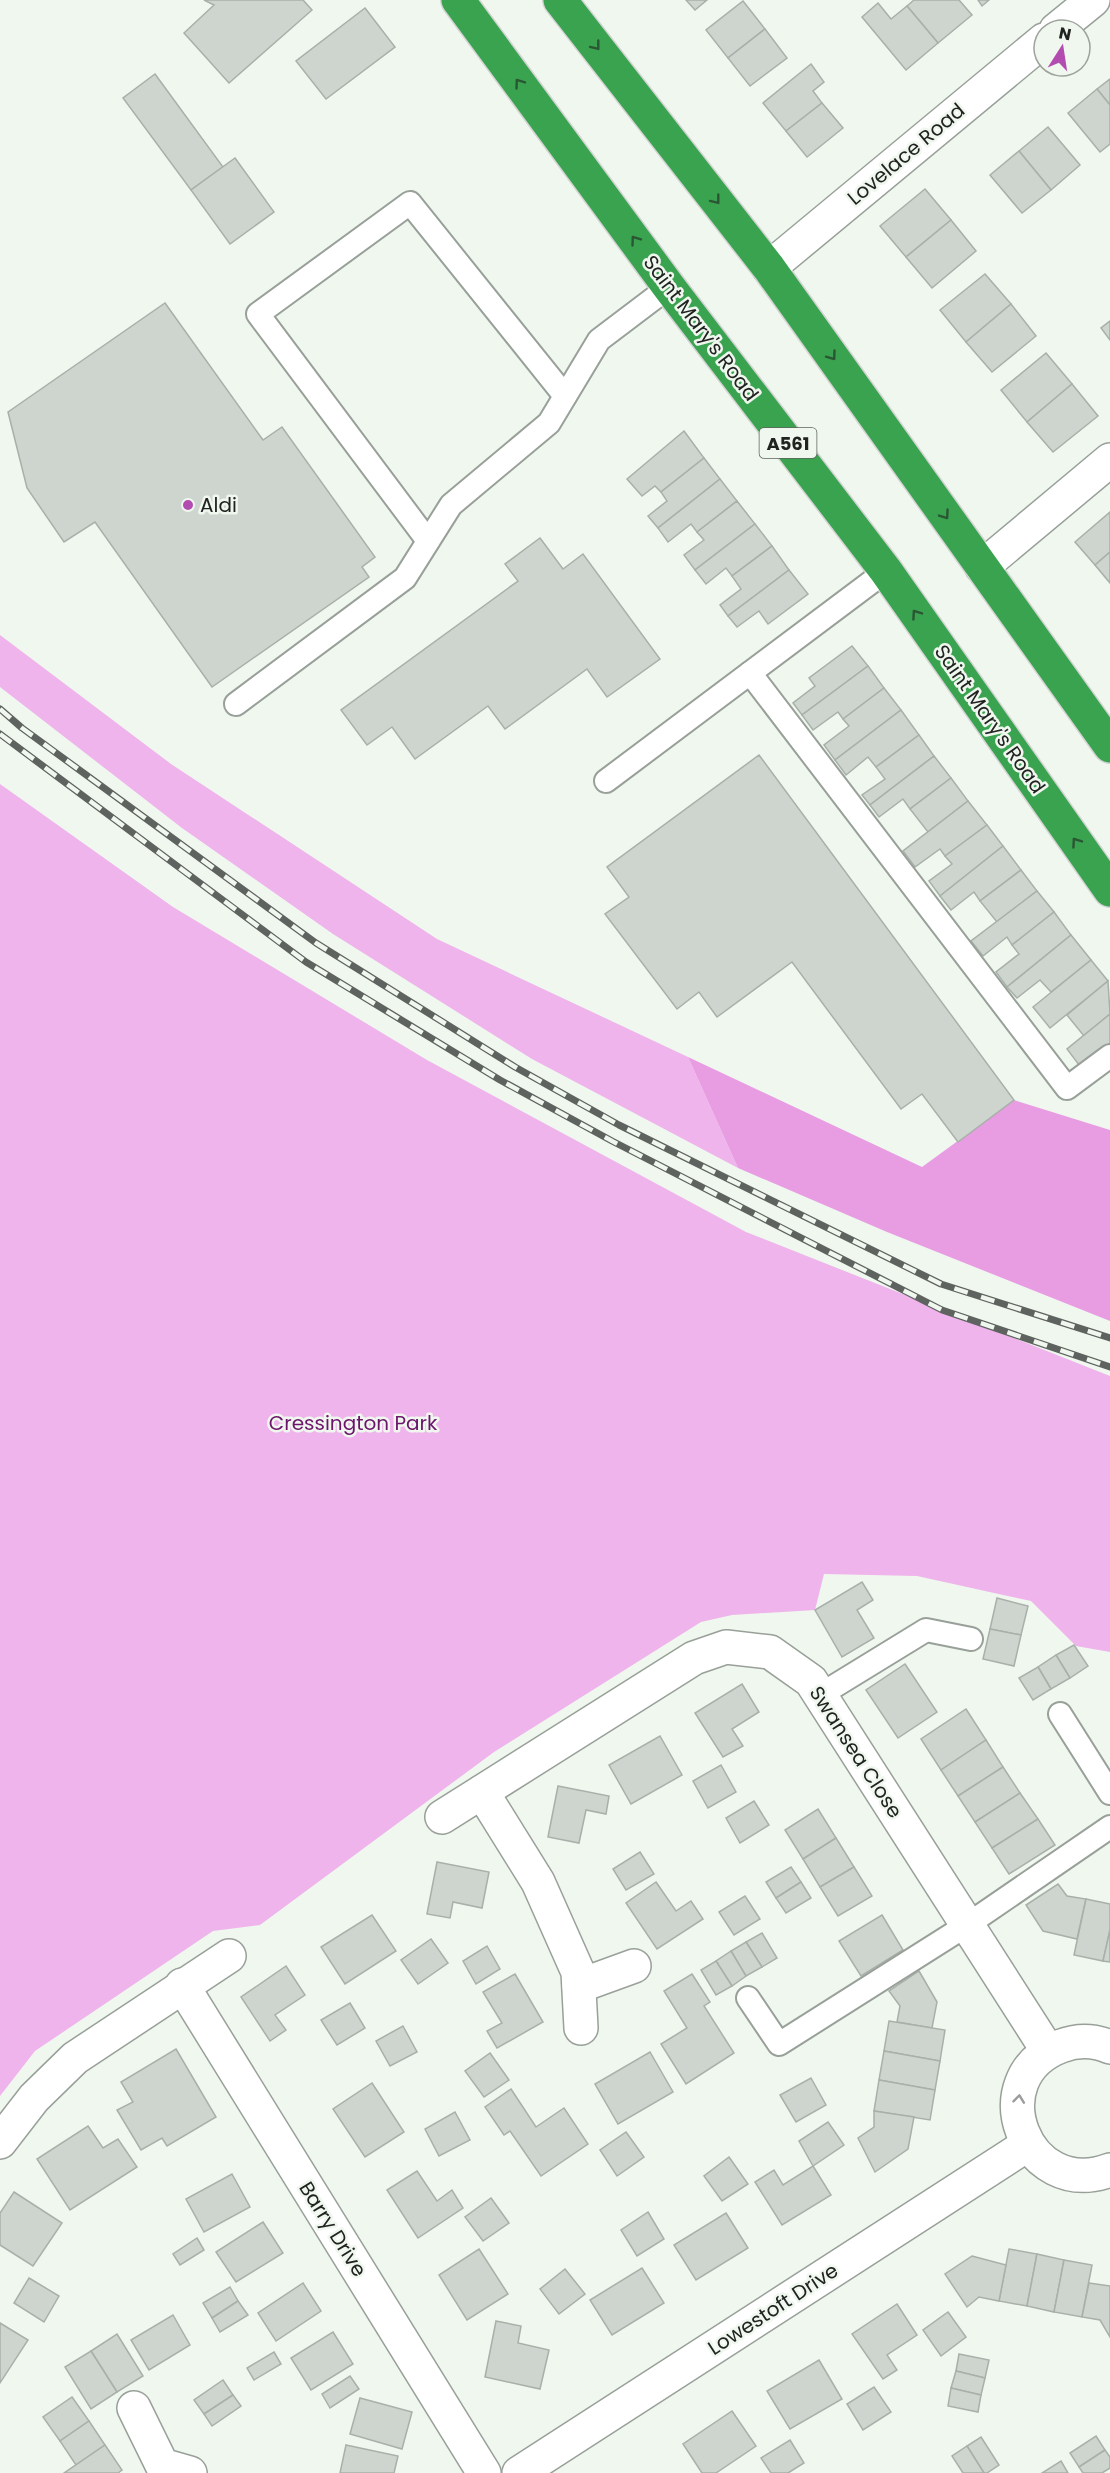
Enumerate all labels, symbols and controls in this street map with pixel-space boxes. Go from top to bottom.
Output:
north arrow [1032,18,1092,78]
text: N [1057,21,1073,46]
one-way arrow [588,39,599,50]
one-way arrow [515,78,526,89]
street label: Lovelace Road [841,97,971,211]
one-way arrow [708,193,719,204]
one-way arrow [631,236,642,247]
street label: Saint Mary's Road [637,249,765,407]
one-way arrow [825,350,836,361]
road number: A561 [760,428,816,458]
place label: Aldi [200,491,237,519]
marker: Aldi [181,498,195,512]
one-way arrow [938,509,949,520]
one-way arrow [912,609,923,620]
street label: Saint Mary's Road [928,639,1052,799]
one-way arrow [1072,838,1083,849]
park label: Cressington Park [269,1409,438,1437]
street label: Swansea Close [803,1681,909,1823]
one-way arrow [1012,2094,1025,2104]
street label: Barry Drive [293,2176,373,2282]
street label: Lowestoft Drive [702,2256,844,2362]

